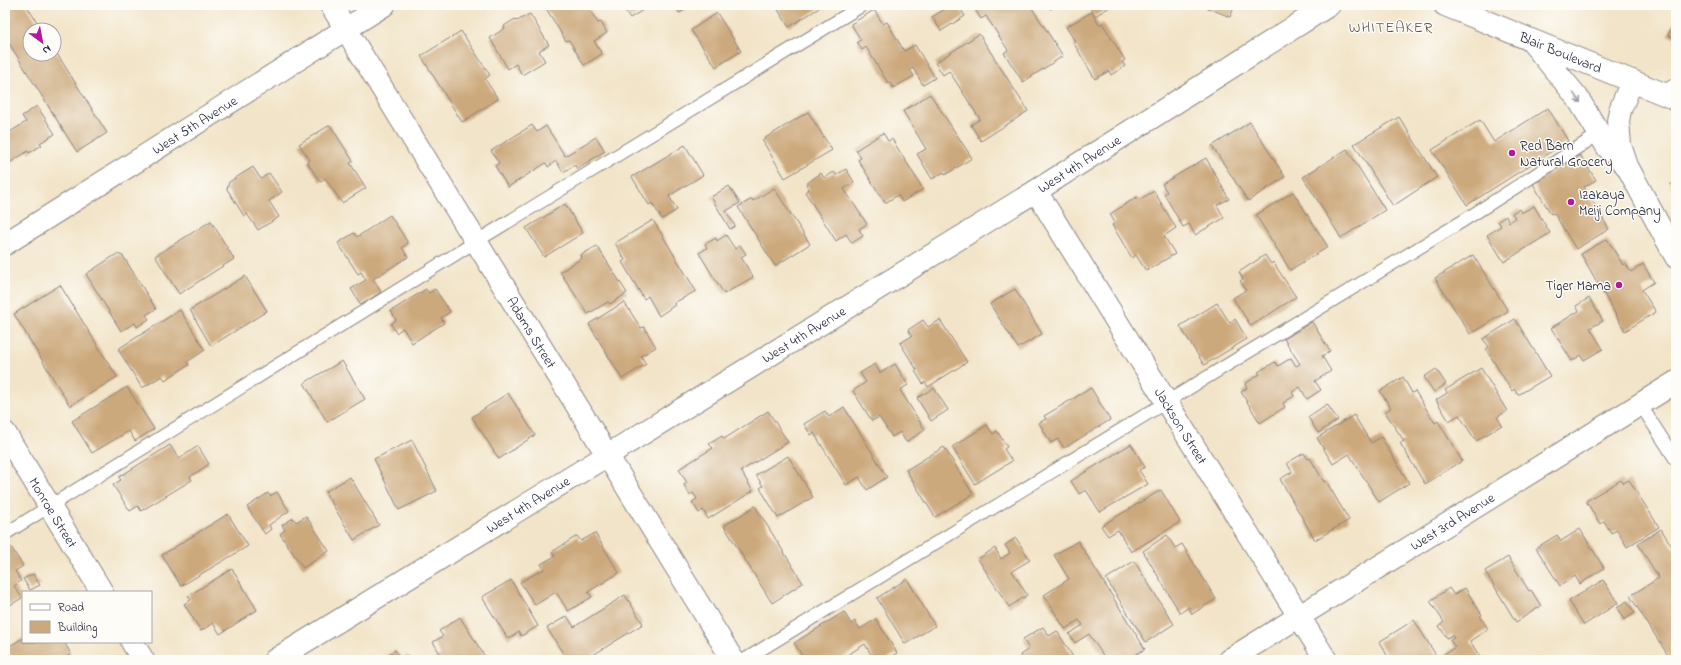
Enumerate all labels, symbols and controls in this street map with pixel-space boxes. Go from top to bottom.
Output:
district label: WHITEAKER [1349,17,1433,39]
north arrow [22,22,62,62]
street label: Blair Boulevard [1515,27,1605,80]
text: N [39,41,54,58]
street label: West 5th Avenue [149,91,243,161]
one-way arrow [1573,92,1581,103]
street label: West 4th Avenue [1034,130,1126,199]
place label: Red Barn Natural Grocery [1520,136,1613,174]
marker: Red Barn Natural Grocery [1507,148,1517,158]
place label: Izakaya Meiji Company [1579,185,1661,223]
marker: Izakaya Meiji Company [1566,197,1576,207]
place label: Tiger Mama [1546,276,1611,298]
marker: Tiger Mama [1614,280,1624,290]
street label: Adams Street [500,293,561,373]
street label: West 4th Avenue [758,301,851,369]
street label: Jackson Street [1148,384,1212,469]
street label: West 4th Avenue [483,471,575,539]
street label: Monroe Street [23,474,82,553]
street label: West 3rd Avenue [1407,488,1500,557]
legend [22,591,152,643]
text: Road [58,599,84,617]
text: Building [57,619,97,638]

